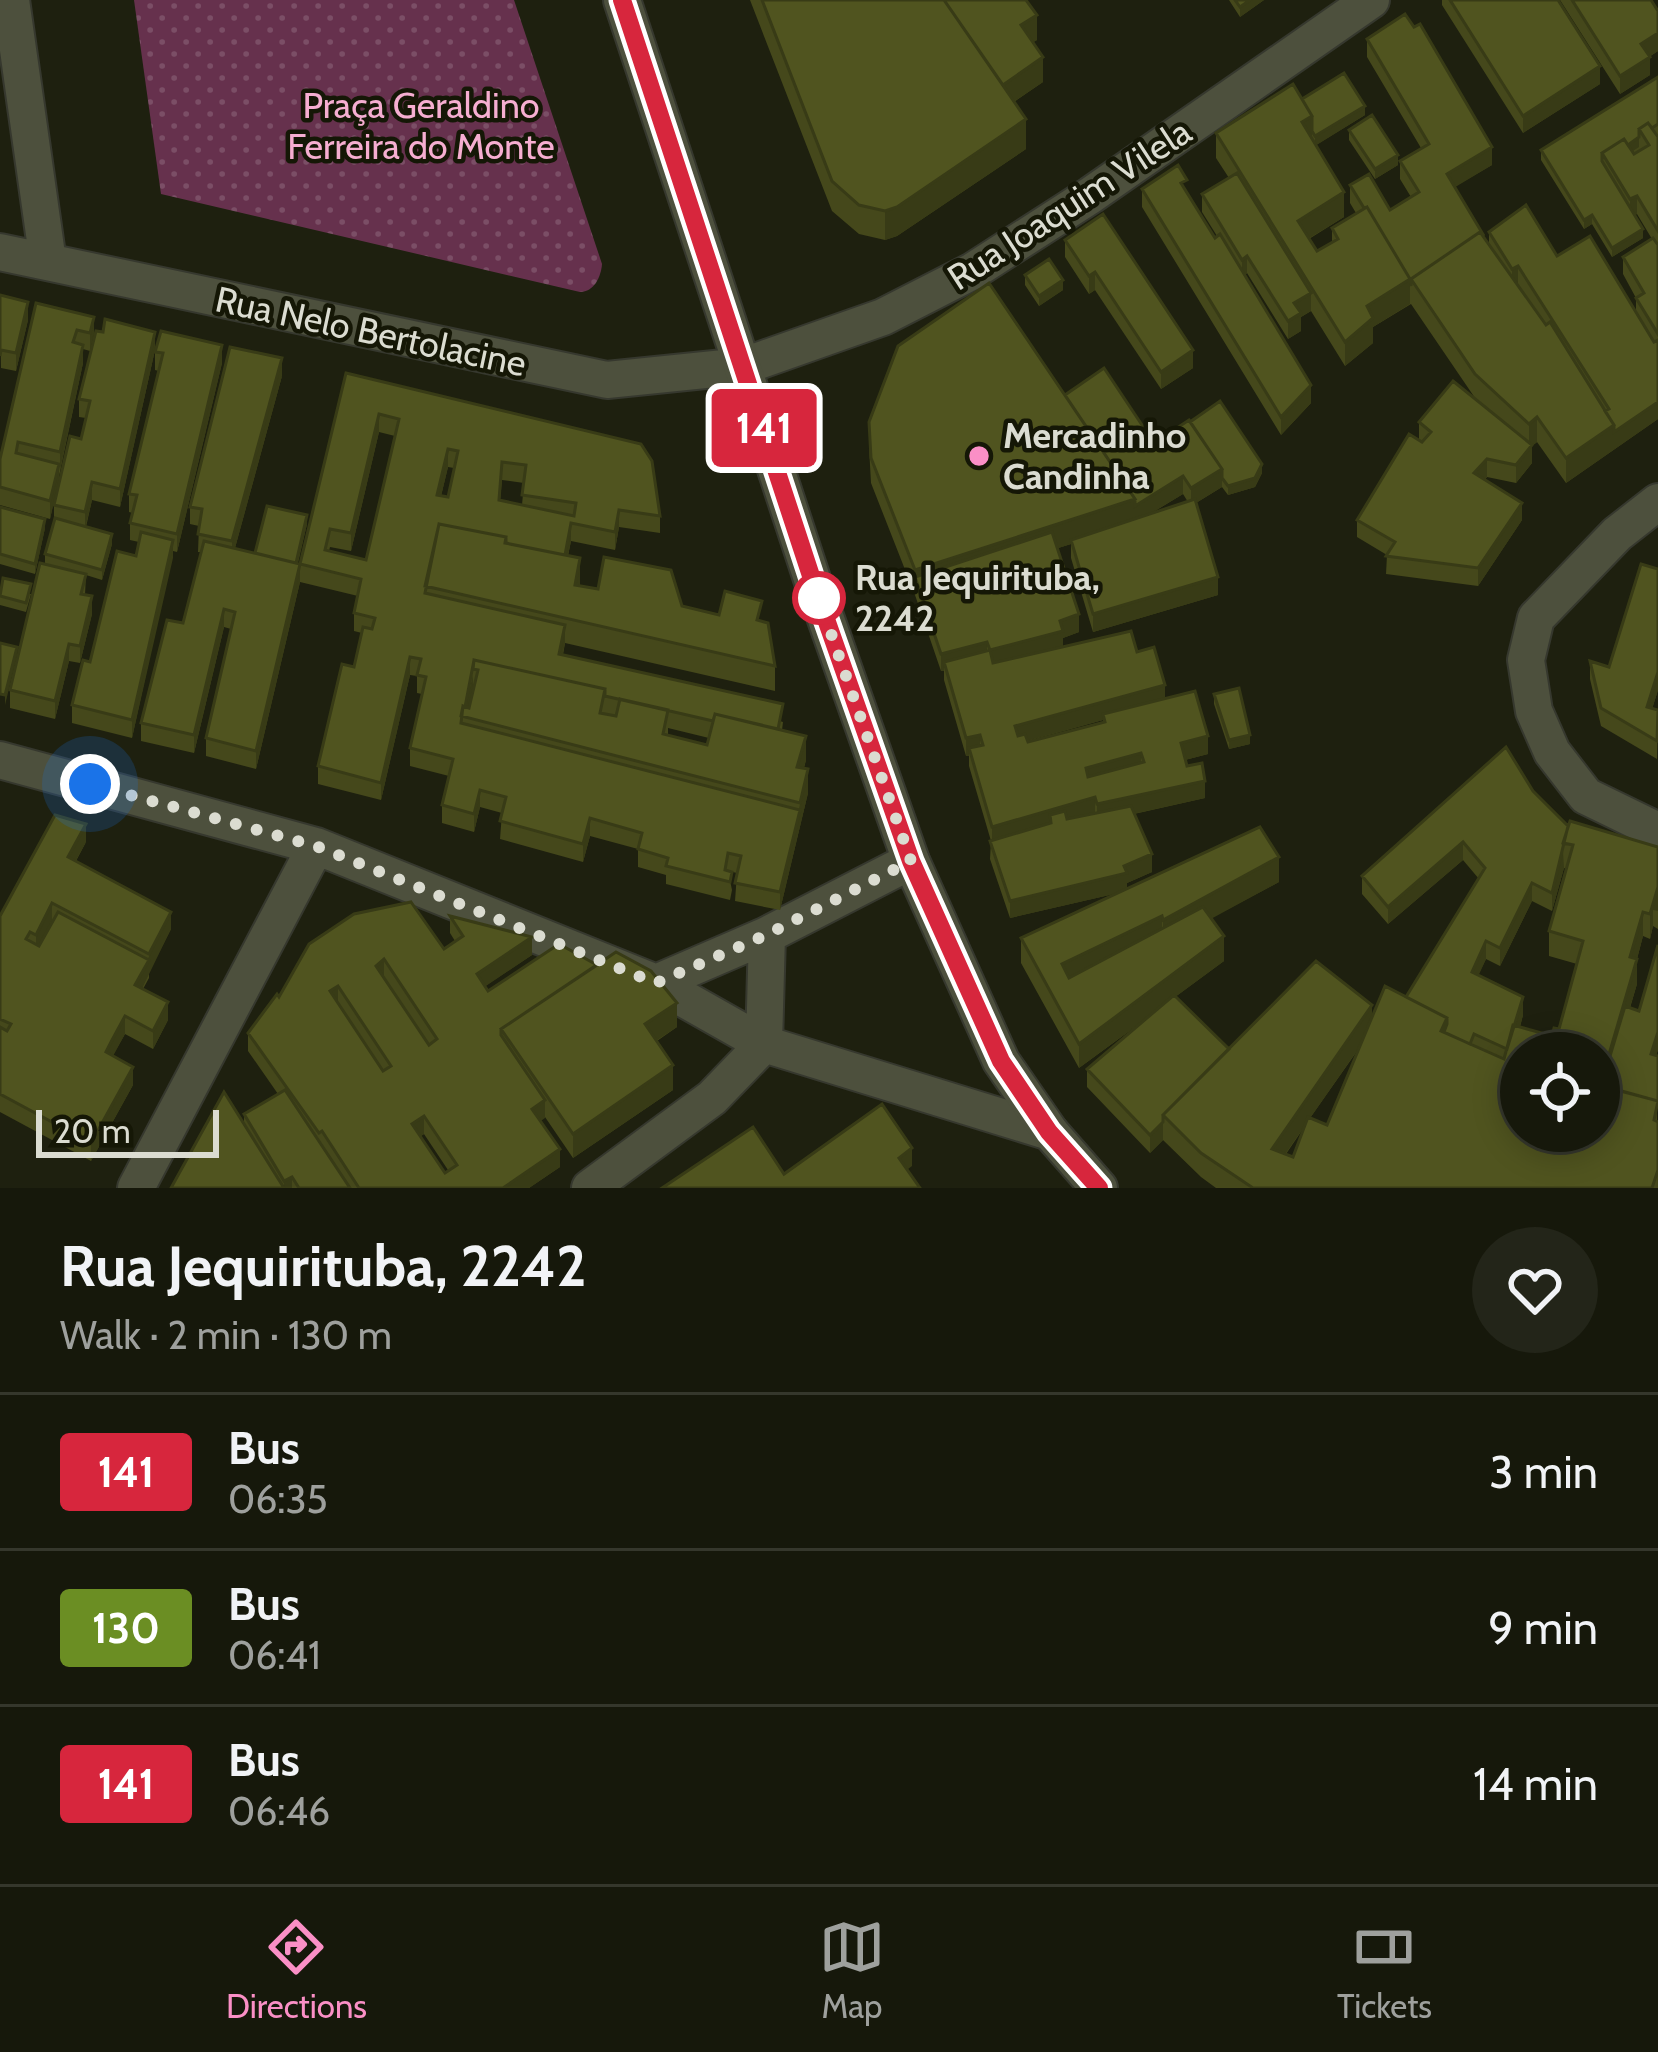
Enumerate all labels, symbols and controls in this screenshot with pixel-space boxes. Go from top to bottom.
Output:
park label: Praça Geraldino Ferreira do Monte [287,83,555,168]
street label: Rua Joaquim Vilela [939,109,1199,299]
street label: Rua Nelo Bertolacine [212,277,530,385]
line badge: 141 [695,389,833,467]
text: 141 [736,402,792,454]
place label: Mercadinho Candinha [1003,413,1186,498]
marker: Mercadinho Candinha [966,443,992,469]
place label: Rua Jequirituba, 2242 [855,555,1100,640]
marker: Rua Jequirituba, 2242 [794,573,844,623]
your location [60,754,120,814]
map controls [1500,1032,1620,1152]
button: locate [1500,1032,1620,1152]
scale bar [36,1104,219,1157]
text: 20 m [54,1111,131,1151]
button: heart [1472,1227,1598,1353]
text: Rua Jequirituba, 2242 [60,1231,586,1300]
text: Walk · 2 min · 130 m [60,1311,392,1359]
text: Bus [228,1421,300,1475]
text: 3 min [1489,1445,1598,1499]
text: 141 [98,1446,154,1498]
text: 06:35 [228,1475,328,1523]
text: Bus [228,1577,300,1631]
text: 9 min [1488,1601,1598,1655]
text: 130 [92,1602,160,1654]
text: 06:41 [228,1631,321,1679]
text: Bus [228,1733,300,1787]
text: 14 min [1473,1757,1598,1811]
text: 141 [98,1758,154,1810]
text: 06:46 [228,1787,330,1835]
tab: Directions [226,1914,367,2026]
tab: Map [819,1914,885,2026]
tab: Tickets [1337,1914,1432,2026]

